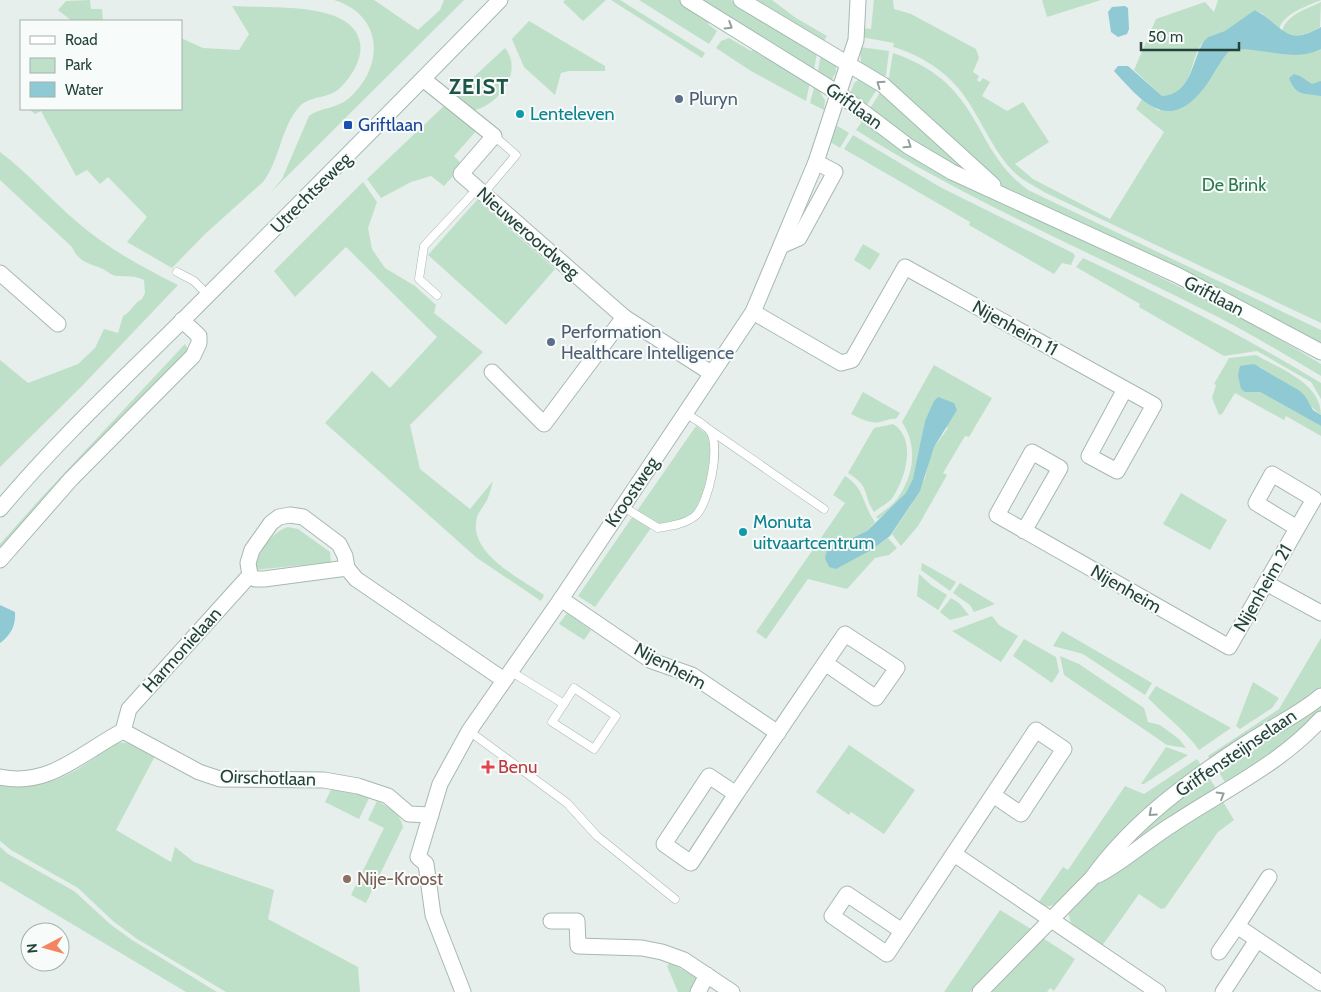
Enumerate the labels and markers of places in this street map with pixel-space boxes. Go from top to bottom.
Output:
place label: Pluryn [689,88,738,110]
marker: Pluryn [673,93,685,105]
place label: Lenteleven [530,103,614,125]
marker: Lenteleven [514,108,526,120]
place label: Griftlaan [358,114,423,136]
marker: Griftlaan [342,119,354,131]
place label: Performation Healthcare Intelligence [561,321,734,364]
marker: Performation Healthcare Intelligence [545,336,557,348]
place label: Monuta uitvaartcentrum [753,511,874,554]
marker: Monuta uitvaartcentrum [737,526,749,538]
place label: Benu [498,756,537,778]
marker: Benu [482,761,494,773]
place label: Nije-Kroost [357,868,443,890]
marker: Nije-Kroost [341,873,353,885]

